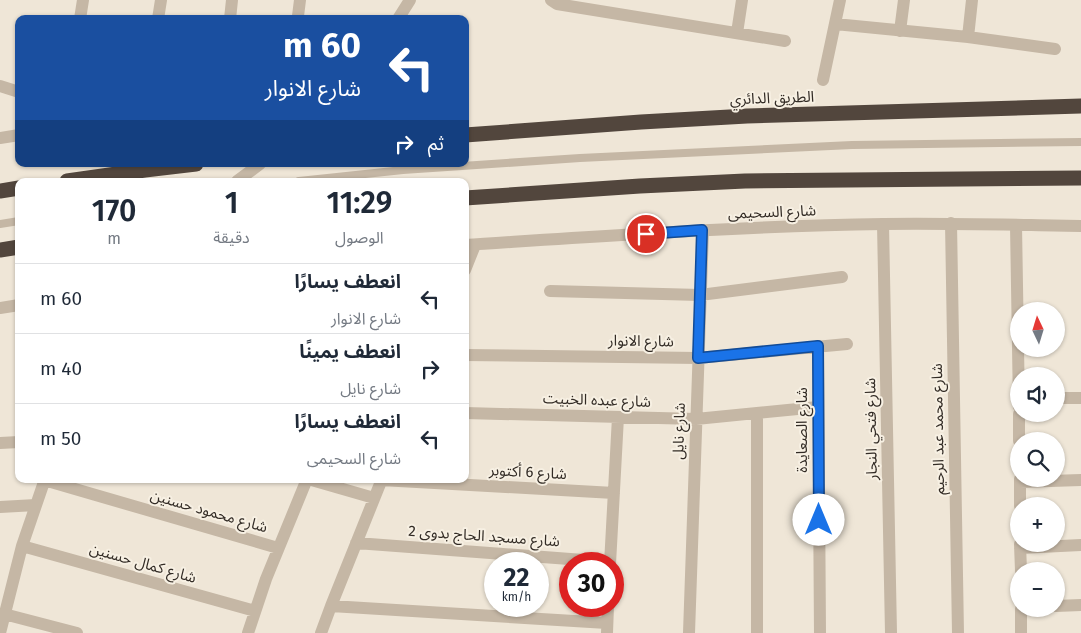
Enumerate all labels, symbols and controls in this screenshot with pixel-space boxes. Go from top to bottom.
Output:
text: 60 m [283,24,361,66]
icon: left [379,35,444,100]
text: شارع الانوار [265,75,361,102]
street label: الطريق الدائري [729,88,815,111]
icon: right [390,130,418,158]
text: ثم [428,132,444,155]
text: 1 [225,185,238,221]
text: 11:29 [327,185,392,221]
text: 170 [92,193,136,229]
street label: شارع السحيمى [728,201,817,226]
pin [625,213,667,255]
icon: arrive [632,220,660,248]
text: دقيقة [213,228,250,247]
text: الوصول [335,228,384,247]
text: m [107,229,121,248]
text: انعطف يسارًا [294,270,401,293]
icon: left [416,285,444,313]
text: 60 m [40,287,82,310]
north arrow [1010,302,1065,358]
map controls [1010,302,1065,617]
text: شارع الانوار [331,309,401,328]
street label: شارع الانوار [607,331,674,354]
text: انعطف يمينًا [299,340,401,363]
icon: right [416,355,444,383]
text: 40 m [40,357,82,380]
street label: شارع محمد عبد الرحيم [928,363,951,495]
button: sound [1010,367,1065,422]
street label: شارع فتحي النجار [861,378,884,481]
text: شارع نايل [340,379,401,398]
street label: شارع الصعايدة [793,387,814,473]
street label: شارع عبده الخبيت [543,389,652,414]
street label: شارع نايل [669,402,692,460]
text: انعطف يسارًا [294,410,401,433]
icon: left [416,425,444,453]
text: 50 m [40,427,81,450]
button: search [1010,432,1065,487]
text: شارع السحيمى [307,449,401,468]
street label: شارع 6 أكتوبر [488,461,567,486]
street label: شارع محمود حسنين [148,486,270,539]
position arrow [792,493,844,545]
button: + [1010,497,1065,552]
street label: شارع مسجد الحاج بدوى 2 [407,522,561,553]
street label: شارع كمال حسنين [87,539,199,590]
speed limit sign: 30 [559,552,624,617]
button: − [1010,562,1065,617]
text: 22 [504,563,529,593]
text: km/h [502,590,531,604]

